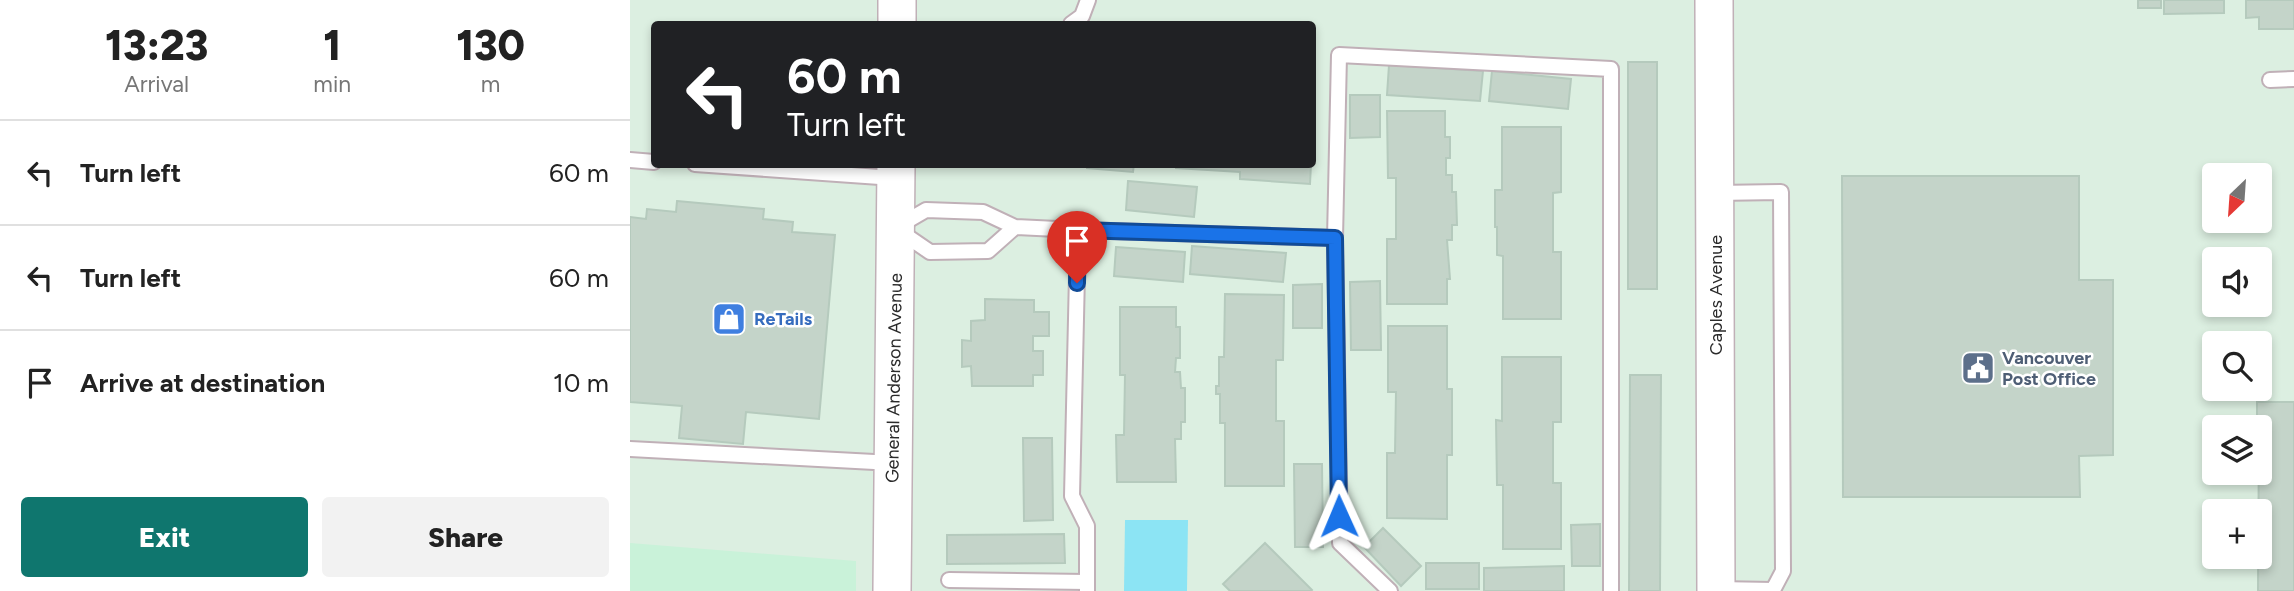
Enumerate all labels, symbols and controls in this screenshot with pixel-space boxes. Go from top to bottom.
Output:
text: 13:23 [105,20,208,71]
text: 1 [323,20,341,71]
text: 130 [456,20,525,71]
text: 60 m [787,46,902,105]
icon: left [672,49,763,140]
text: Arrival [124,70,189,98]
text: min [313,70,351,98]
text: m [481,70,500,98]
text: Turn left [787,106,906,144]
icon: left [21,154,59,192]
text: Turn left [80,157,181,189]
text: 60 m [549,157,609,189]
north arrow [2202,163,2272,233]
map controls [2202,163,2272,569]
pin [1047,211,1107,283]
icon: arrive [1058,222,1096,260]
street label: Caples Avenue [1705,235,1727,355]
button: sound [2202,247,2272,317]
icon: left [21,259,59,297]
text: Turn left [80,262,181,294]
text: 60 m [549,262,609,294]
street label: General Anderson Avenue [881,273,907,483]
shop icon: ReTails [710,300,748,338]
place label: ReTails [754,308,813,330]
button: search [2202,331,2272,401]
place label: Vancouver Post Office [2002,347,2096,390]
public building icon: Vancouver Post Office [1959,349,1997,387]
icon: arrive [21,364,59,402]
text: Arrive at destination [80,367,325,399]
text: 10 m [553,367,609,399]
button: layers [2202,415,2272,485]
position arrow [1302,479,1376,553]
button: Exit [21,497,308,577]
button: Share [322,497,609,577]
button: + [2202,499,2272,569]

